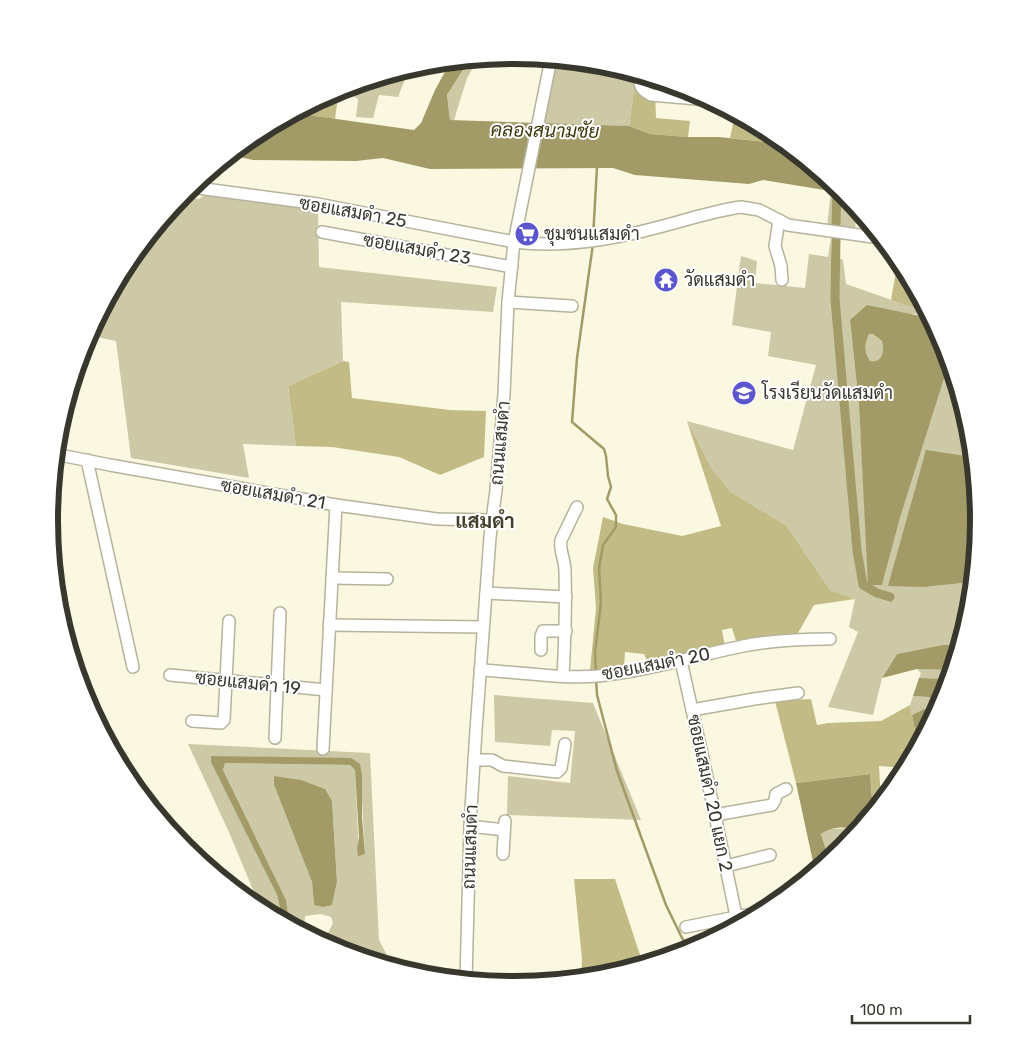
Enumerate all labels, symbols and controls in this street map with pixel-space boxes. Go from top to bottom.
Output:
water label: คลองสนามชัย [490,118,600,143]
street label: ซอยแสมดำ 25 [297,192,409,232]
supermarket icon: ชุมชนแสมดำ [514,221,540,247]
place label: ชุมชนแสมดำ [544,223,640,246]
street label: ซอยแสมดำ 23 [361,229,473,269]
temple icon: วัดแสมดำ [653,267,679,293]
place label: วัดแสมดำ [684,269,755,291]
school or university icon: โรงเรียนวัดแสมดำ [731,380,757,406]
place label: โรงเรียนวัดแสมดำ [761,380,893,404]
street label: ถนนแสมดำ [485,400,515,486]
street label: ซอยแสมดำ 21 [219,474,327,514]
district label: แสมดำ [455,508,515,533]
street label: ซอยแสมดำ 20 [600,643,712,685]
street label: ซอยแสมดำ 19 [194,667,302,699]
street label: ซอยแสมดำ 20 แยก 2 [683,712,737,874]
street label: ถนนแสมดำ [458,804,482,890]
scale bar [852,992,970,1024]
text: 100 m [860,1001,902,1019]

